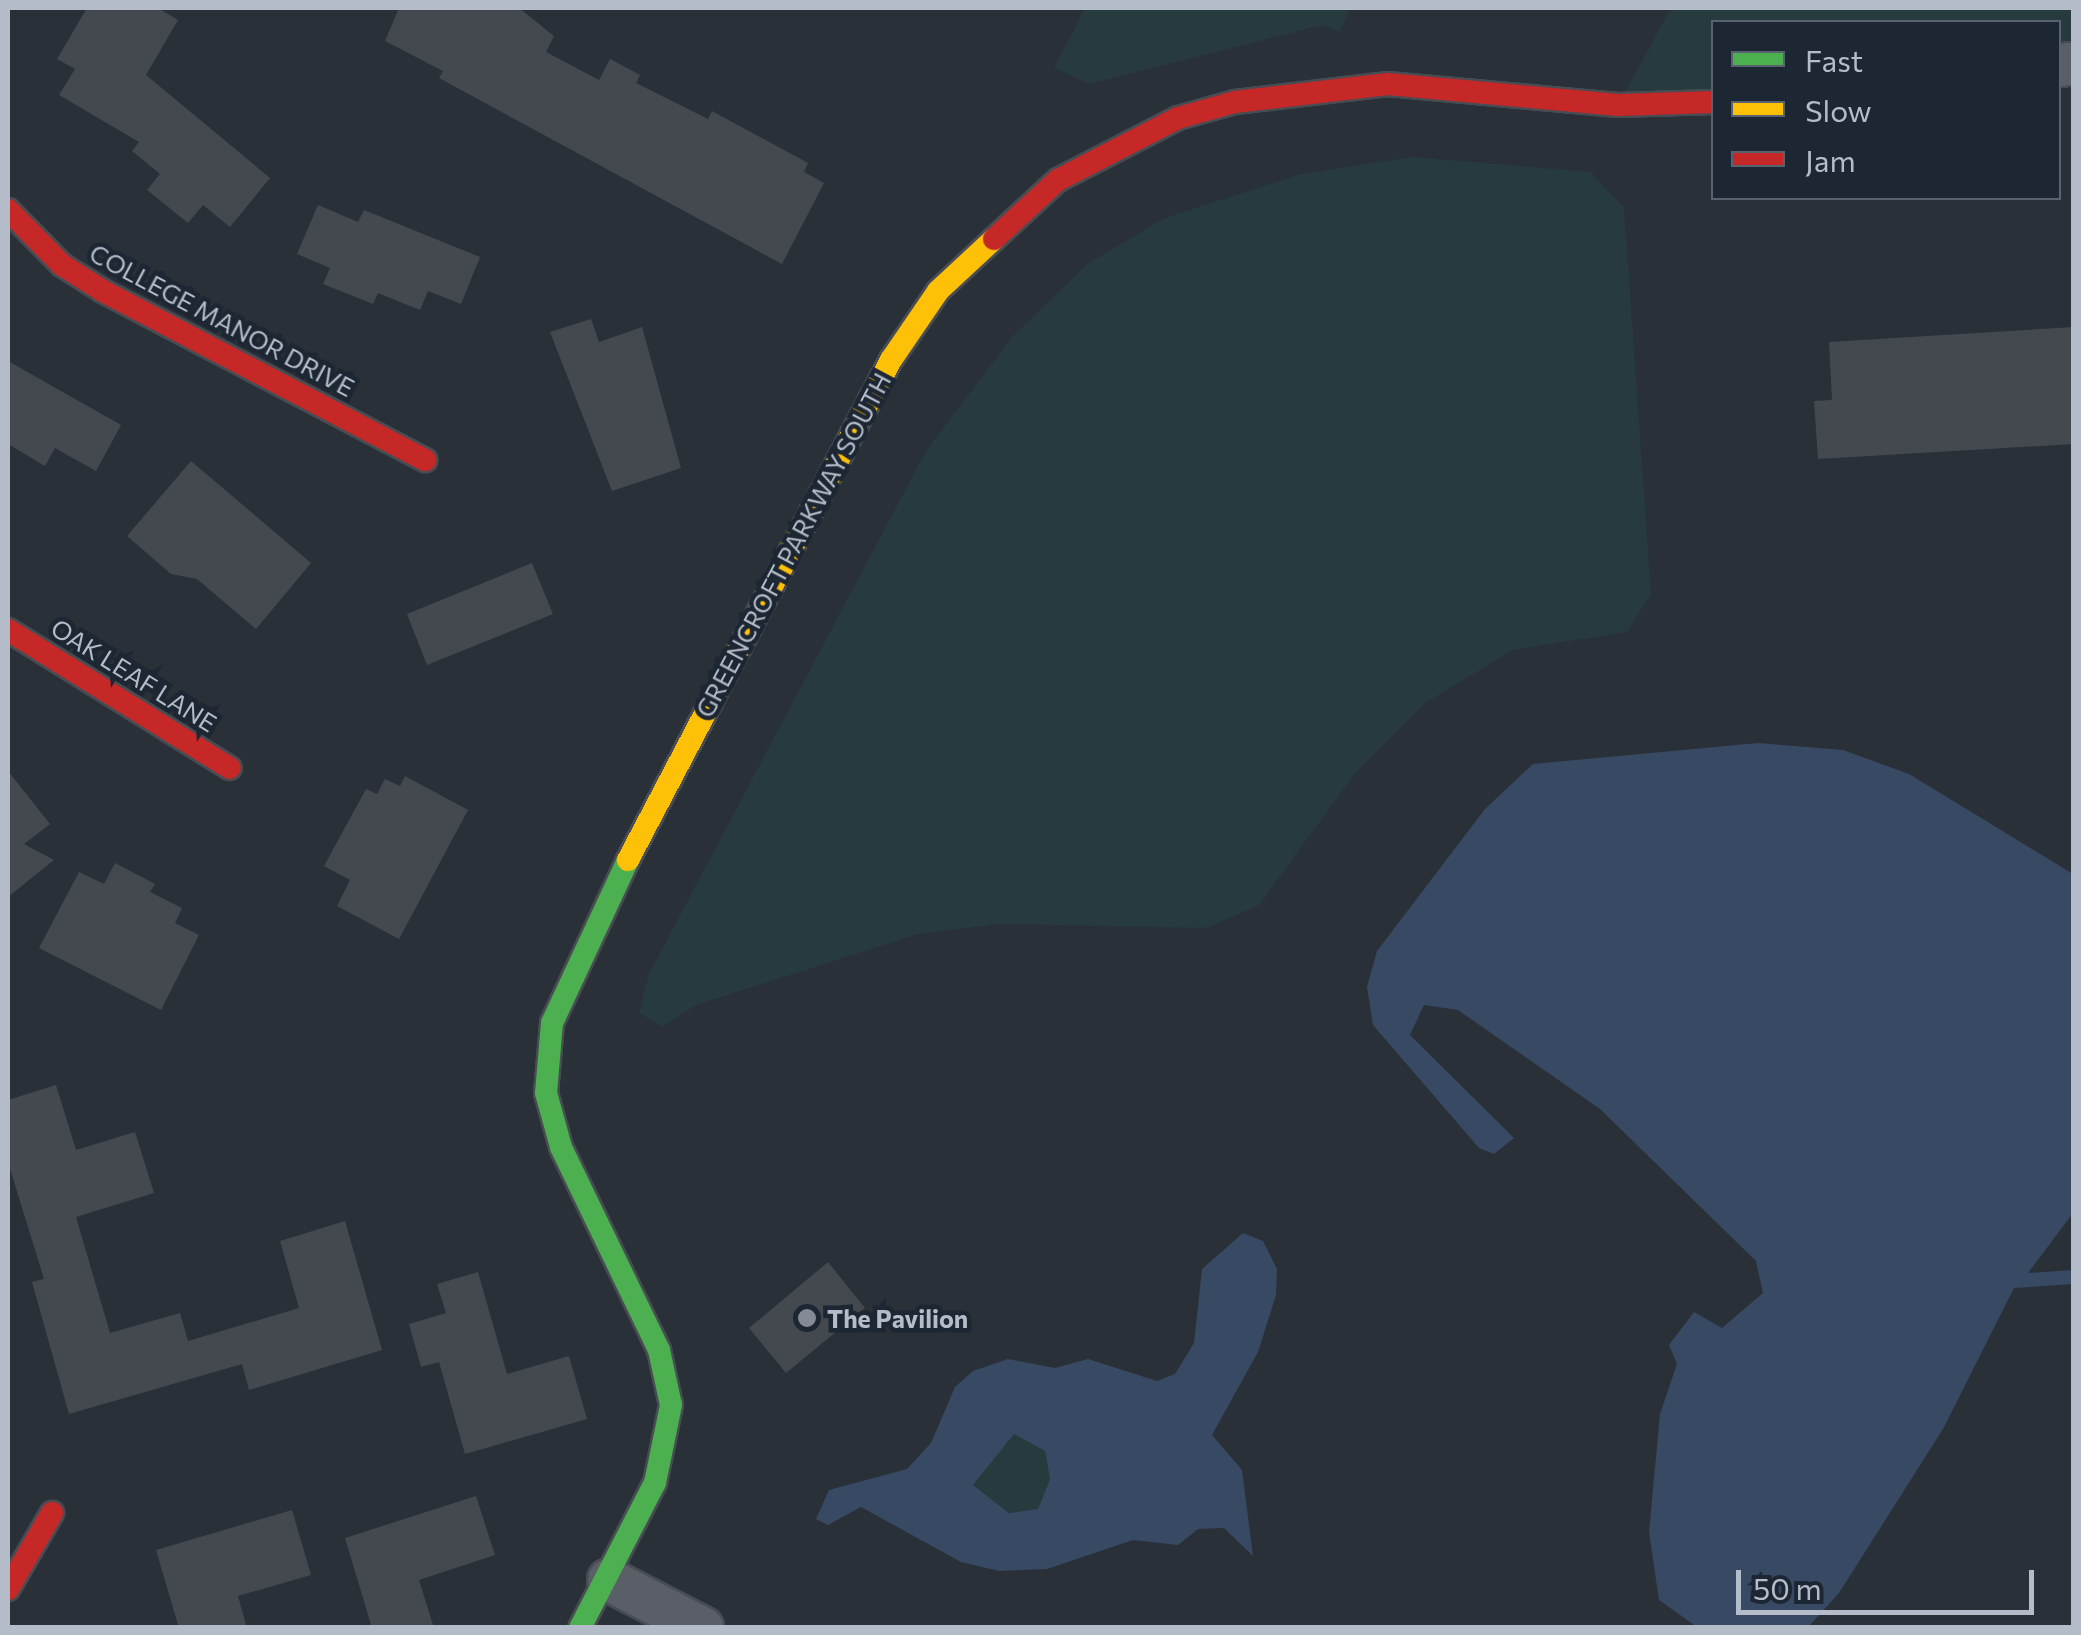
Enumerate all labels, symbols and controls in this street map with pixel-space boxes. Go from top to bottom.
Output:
legend [1711,20,2061,200]
text: Fast [1805,41,1863,78]
text: Slow [1805,91,1872,128]
text: Jam [1805,141,1856,178]
street label: COLLEGE MANOR DRIVE [85,237,359,403]
street label: GREENCROFT PARKWAY SOUTH [689,368,897,722]
street label: OAK LEAF LANE [46,612,222,738]
place label: The Pavilion [827,1303,968,1333]
marker: The Pavilion [796,1307,818,1329]
scale bar [1741,1550,2038,1612]
text: 50 m [1753,1569,1822,1606]

